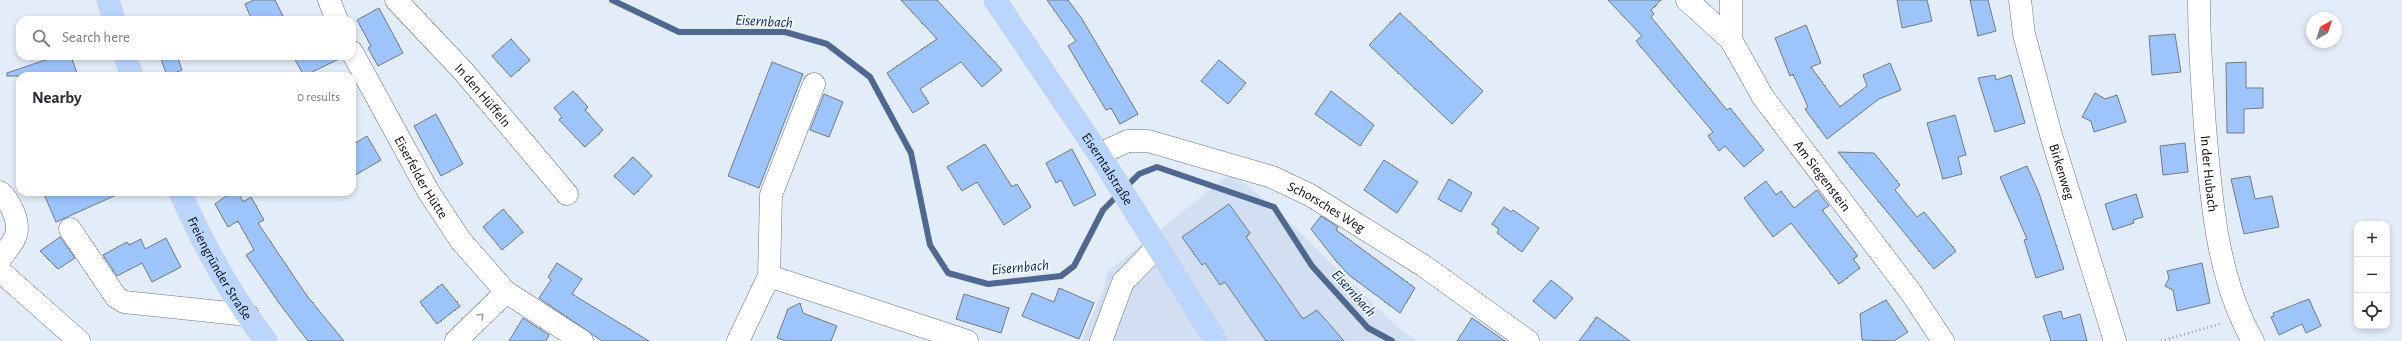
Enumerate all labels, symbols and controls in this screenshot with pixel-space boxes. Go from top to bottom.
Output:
water label: Eisernbach [735,12,793,31]
north arrow [2306,12,2342,48]
search box [16,16,356,60]
icon: search [30,27,52,49]
text: Search here [62,30,130,45]
street label: In den Hüffeln [452,61,513,130]
text: Nearby [32,89,82,106]
text: 0 results [297,91,340,104]
street label: Eiserntalstraße [1079,131,1135,208]
street label: Eiserfelder Hütte [391,134,450,221]
street label: In der Hubach [2198,135,2220,213]
street label: Am Siegenstein [1791,138,1853,214]
street label: Birkenweg [2046,142,2077,201]
street label: Schorsches Weg [1285,180,1367,236]
street label: Freiengründer Straße [184,215,254,323]
map controls [2354,221,2390,329]
button: + [2354,221,2390,257]
button: − [2354,257,2390,293]
water label: Eisernbach [991,258,1049,277]
water label: Eisernbach [1329,267,1379,320]
button: locate [2354,293,2390,329]
one-way arrow [476,314,484,321]

